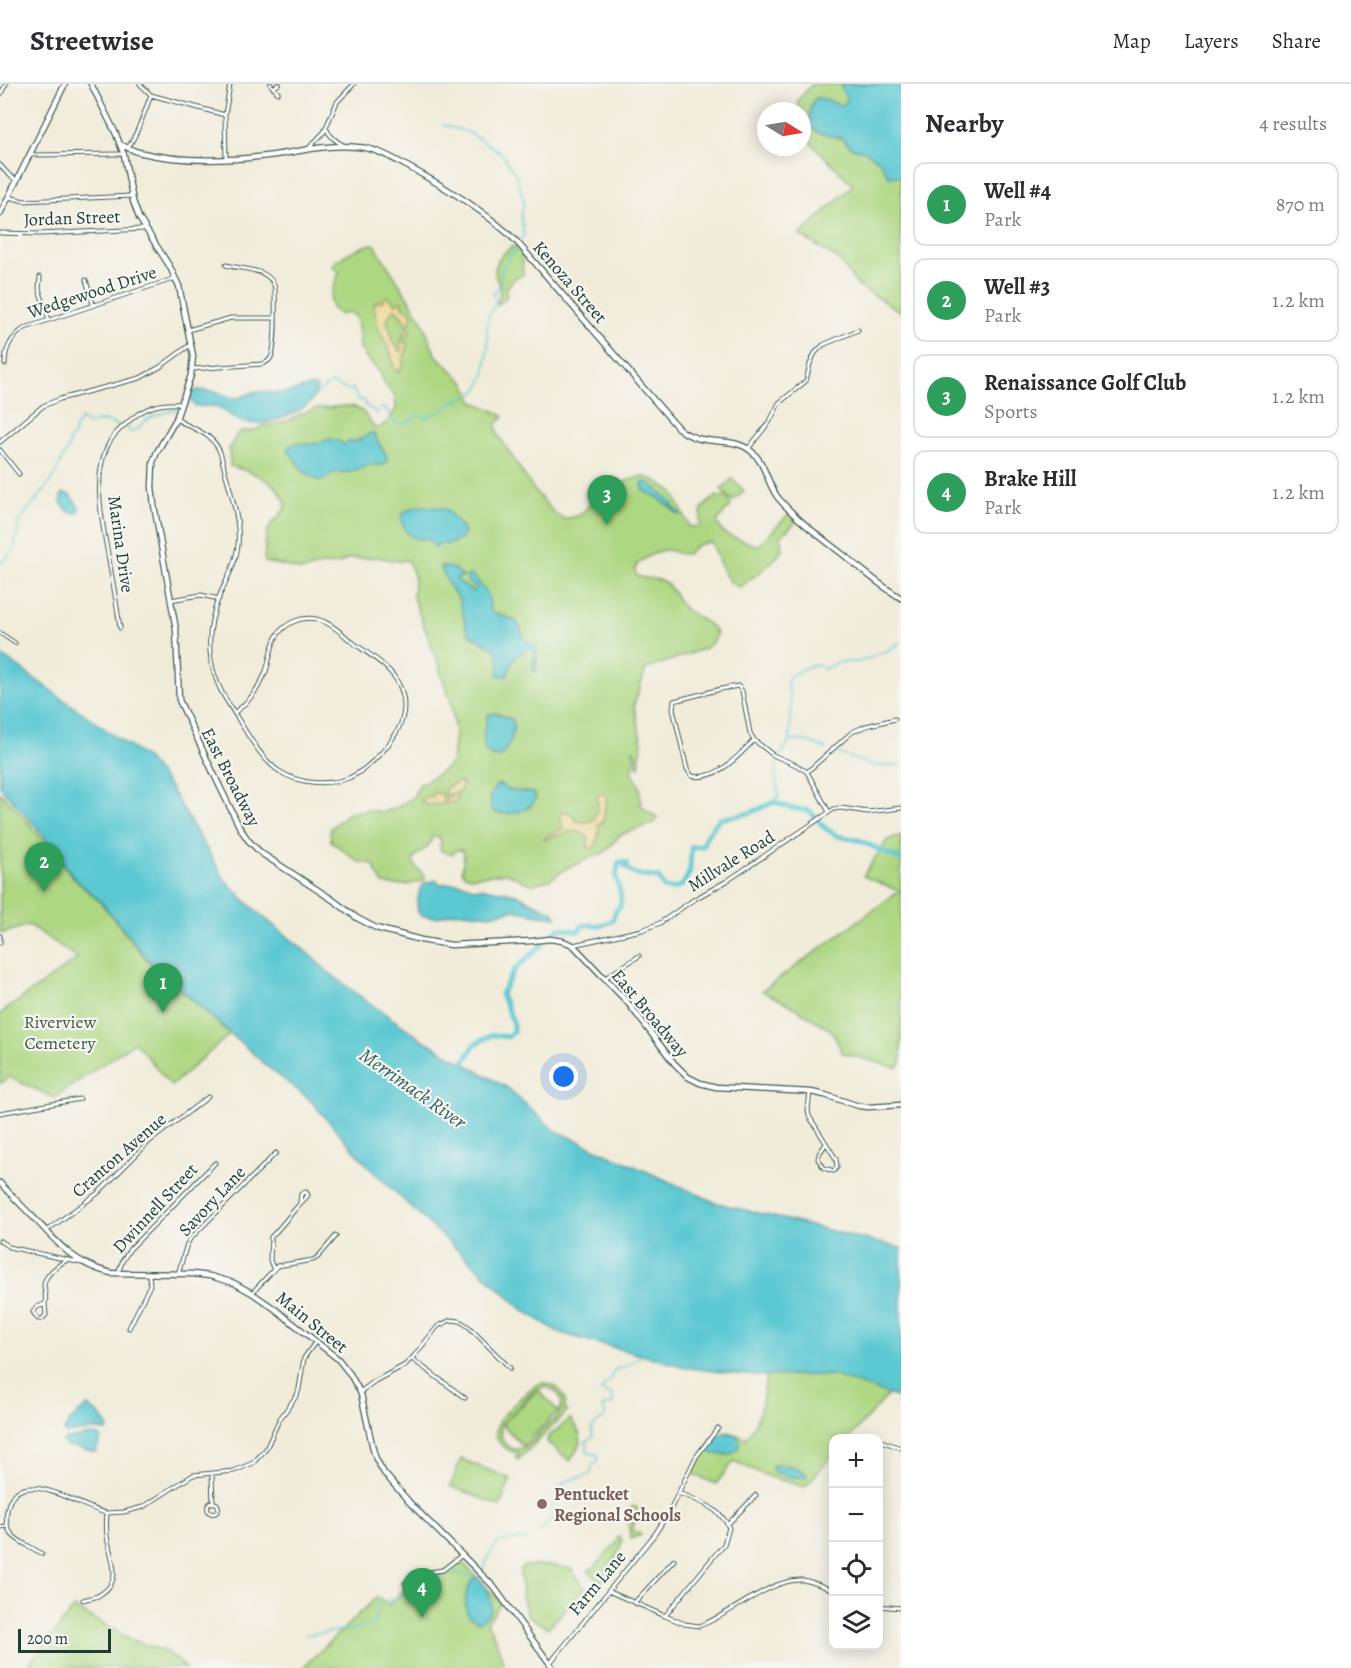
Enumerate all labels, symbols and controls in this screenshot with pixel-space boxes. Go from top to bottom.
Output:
text: Streetwise [30,22,154,60]
text: Map [1112,27,1151,55]
text: Layers [1184,27,1239,55]
text: Share [1272,27,1321,55]
north arrow [757,102,811,156]
text: Nearby [925,106,1004,141]
text: 4 results [1259,110,1327,137]
text: Well #4 [984,176,1051,206]
text: 1 [943,191,950,218]
text: 870 m [1276,191,1325,218]
street label: Jordan Street [23,204,121,232]
text: Park [984,206,1022,233]
street label: Kenoza Street [527,236,613,328]
street label: Wedgewood Drive [24,260,160,324]
text: Well #3 [984,272,1050,302]
text: 2 [942,287,951,314]
text: 1.2 km [1272,287,1325,314]
text: Park [984,302,1022,329]
text: Renaissance Golf Club [984,368,1186,398]
text: 3 [942,383,951,410]
text: 1.2 km [1272,383,1325,410]
text: Sports [984,398,1037,425]
text: Brake Hill [984,464,1076,494]
pin: 3 [588,476,626,525]
text: 4 [942,479,951,506]
text: 1.2 km [1272,479,1325,506]
street label: Marina Drive [102,494,140,594]
text: Park [984,494,1022,521]
street label: East Broadway [196,723,267,832]
street label: Millvale Road [683,825,779,897]
pin: 2 [24,842,63,892]
pin: 1 [144,964,182,1013]
street label: East Broadway [606,964,695,1063]
park label: Riverview Cemetery [24,1010,97,1055]
water label: Merrimack River [354,1042,472,1136]
your location [549,1062,578,1091]
street label: Cranton Avenue [67,1107,171,1203]
street label: Dwinnell Street [107,1158,203,1258]
street label: Savory Lane [173,1161,251,1241]
street label: Main Street [271,1286,353,1358]
map controls [829,1434,883,1650]
button: + [829,1434,883,1488]
place label: Pentucket Regional Schools [554,1482,681,1527]
button: − [829,1488,883,1542]
marker: Pentucket Regional Schools [535,1497,549,1511]
button: locate [829,1542,883,1596]
street label: Farm Lane [563,1546,631,1620]
pin: 4 [402,1568,442,1618]
button: layers [829,1596,883,1650]
scale bar [18,1626,111,1654]
text: 200 m [27,1628,68,1650]

